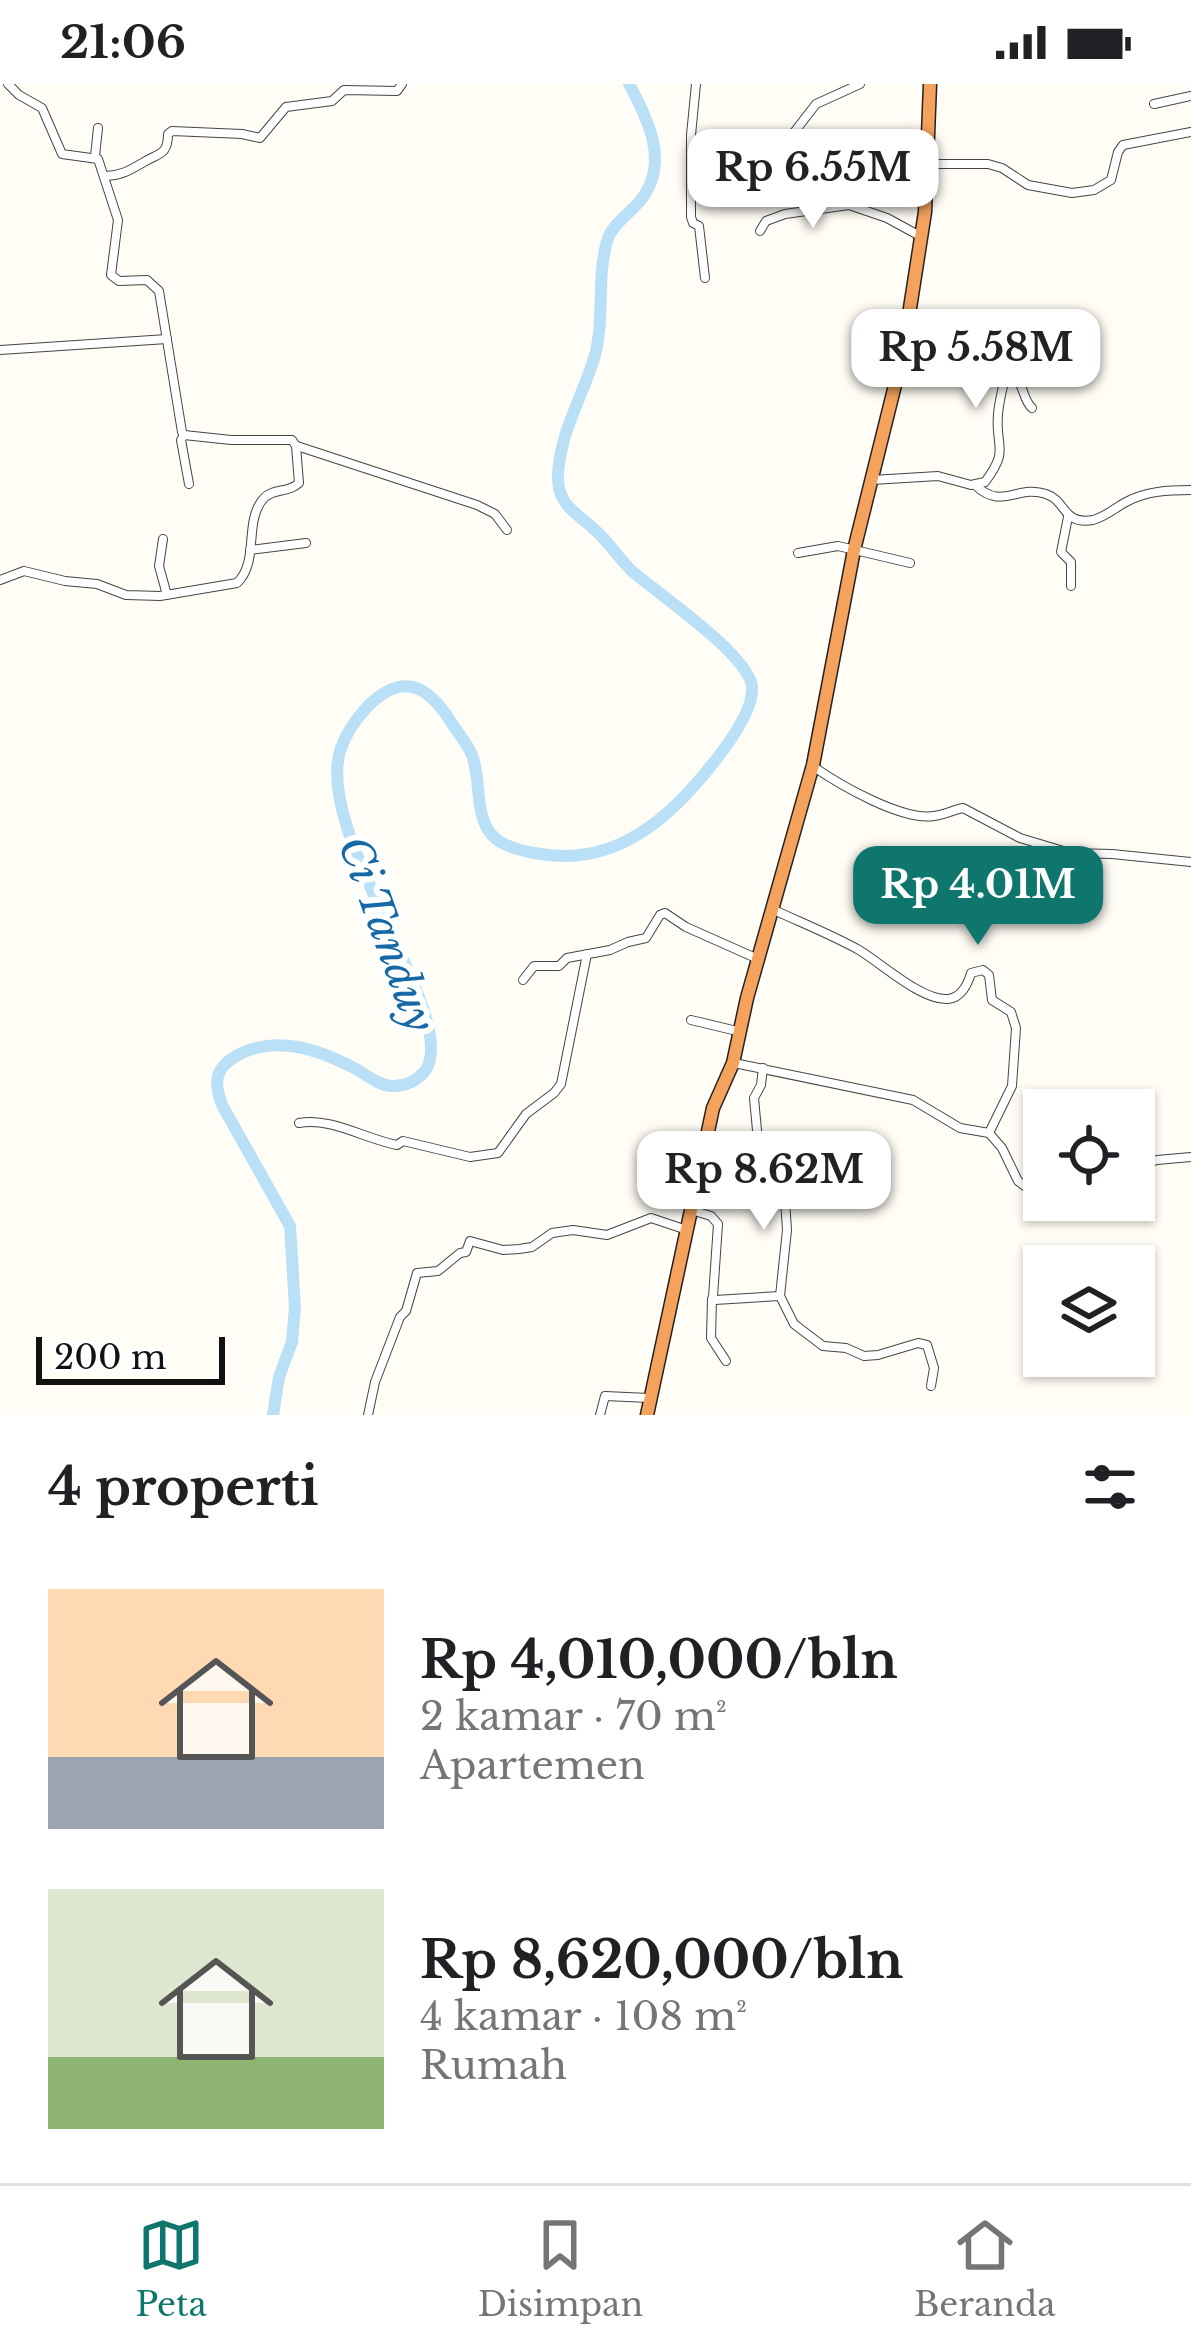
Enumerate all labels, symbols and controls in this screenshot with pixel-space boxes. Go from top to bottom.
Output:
text: 21:06 [60,14,186,70]
pin: Rp 6.55M [689,129,937,231]
text: Rp 6.55M [715,143,911,192]
pin: Rp 5.58M [852,309,1100,411]
text: Rp 5.58M [878,323,1074,372]
water label: Ci Tanduy [328,829,446,1039]
pin: Rp 4.01M [854,846,1102,948]
text: Rp 4.01M [880,860,1076,909]
map controls [1023,1089,1155,1377]
button: locate [1023,1089,1155,1221]
pin: Rp 8.62M [640,1131,888,1233]
text: Rp 8.62M [664,1145,864,1194]
button: layers [1023,1245,1155,1377]
scale bar [36,1331,225,1384]
text: 200 m [54,1337,166,1378]
icon: filters [1077,1454,1143,1520]
text: 4 properti [48,1456,318,1519]
text: Rp 4,010,000/bln [420,1629,898,1692]
icon: home [144,1637,288,1781]
text: 2 kamar · 70 m² [420,1692,727,1741]
text: Apartemen [420,1741,645,1790]
text: Rp 8,620,000/bln [420,1929,903,1992]
icon: home [144,1937,288,2081]
text: 4 kamar · 108 m² [420,1992,747,2041]
text: Rumah [420,2041,567,2090]
tab: Peta [135,2212,207,2325]
tab: Disimpan [478,2212,643,2325]
tab: Beranda [914,2212,1056,2325]

